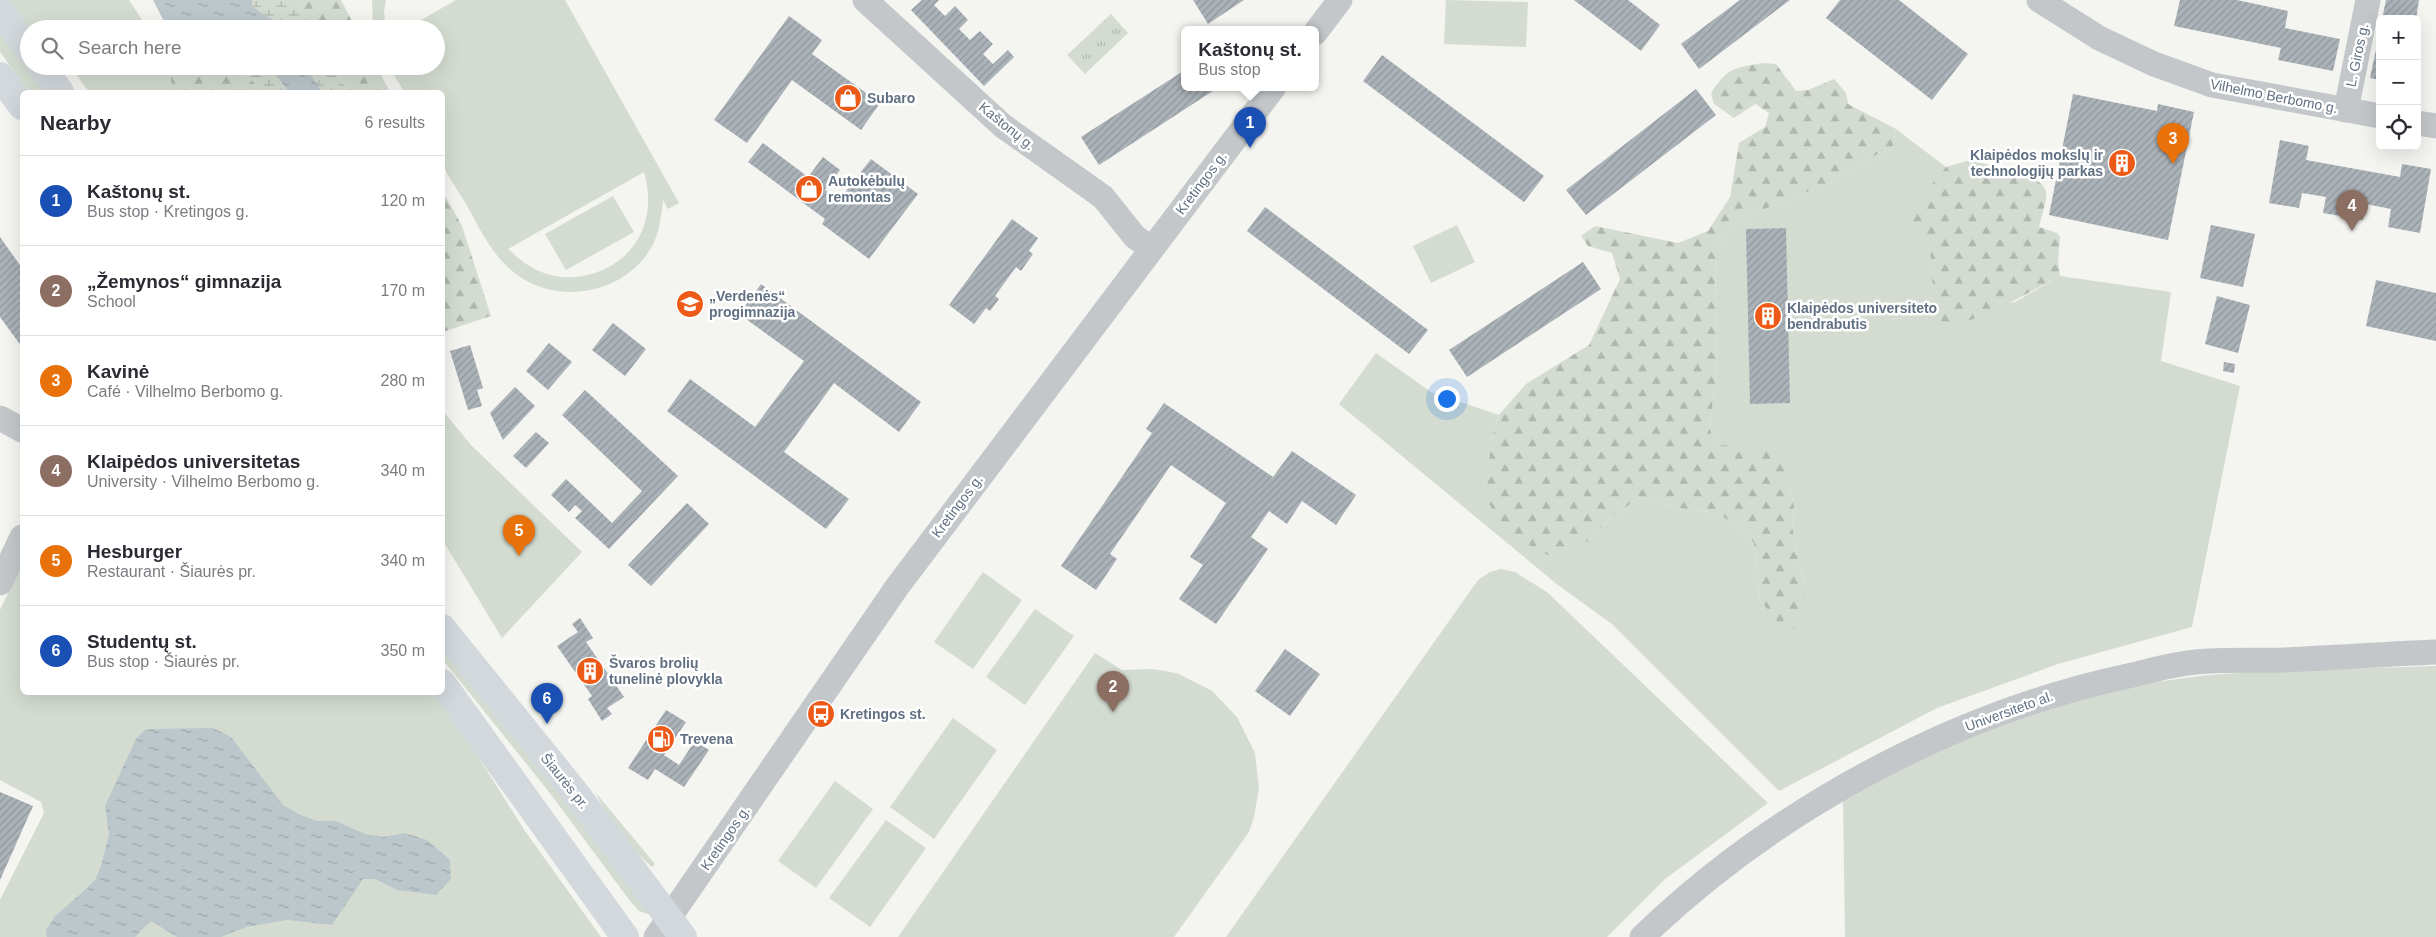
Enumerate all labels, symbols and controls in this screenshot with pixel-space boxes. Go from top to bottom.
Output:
map controls [2376,15,2421,150]
button: + [2376,15,2421,60]
search box [20,20,445,75]
street label: L. Giros g. [2342,22,2372,88]
popup [1181,26,1319,91]
icon: search [38,34,66,62]
text: Search here [78,37,182,58]
text: Kaštonų st. [1198,39,1302,60]
button: − [2376,60,2421,105]
text: Bus stop [1198,61,1261,78]
street label: Vilhelmo Berbomo g. [2209,76,2339,116]
shop icon: Subaro [833,83,863,113]
place label: Subaro [867,90,915,106]
street label: Kaštonų g. [976,99,1038,153]
button: locate [2376,105,2421,150]
pin: 1 [1234,107,1266,148]
text: Nearby [40,111,111,134]
text: 6 results [365,114,425,131]
pin: 3 [2157,123,2189,164]
place label: Klaipėdos mokslų ir technologijų parkas [1970,147,2104,179]
street label: Kretingos g. [1172,148,1230,218]
building icon: Klaipėdos mokslų ir technologijų parkas [2107,148,2137,178]
place label: Autokėbulų remontas [828,173,905,205]
shop icon: Autokėbulų remontas [794,174,824,204]
text: Kaštonų st. [87,181,190,202]
pin: 4 [2336,190,2368,231]
text: 1 [52,192,60,209]
text: 120 m [381,192,425,209]
text: Bus stop · Kretingos g. [87,203,249,220]
text: „Žemynos“ gimnazija [87,271,281,292]
text: 2 [52,282,60,299]
text: 170 m [381,282,425,299]
place label: „Verdenės“ progimnazija [709,288,796,320]
school or university icon: „Verdenės“ progimnazija [675,289,705,319]
text: School [87,293,136,310]
place label: Klaipėdos universiteto bendrabutis [1787,300,1937,332]
building icon: Klaipėdos universiteto bendrabutis [1753,301,1783,331]
text: Kavinė [87,361,149,382]
text: 3 [52,372,60,389]
text: 280 m [381,372,425,389]
text: Café · Vilhelmo Berbomo g. [87,383,283,400]
your location [1434,386,1460,412]
text: Klaipėdos universitetas [87,451,300,472]
text: 4 [52,462,60,479]
text: 340 m [381,462,425,479]
street label: Kretingos g. [928,471,986,541]
text: University · Vilhelmo Berbomo g. [87,473,320,490]
pin: 5 [503,515,535,556]
text: Hesburger [87,541,182,562]
text: 5 [52,552,60,569]
text: 340 m [381,552,425,569]
text: Restaurant · Šiaurės pr. [87,563,256,580]
text: Studentų st. [87,631,197,652]
text: 6 [52,642,60,659]
text: 350 m [381,642,425,659]
text: Bus stop · Šiaurės pr. [87,653,240,670]
place label: Švaros brolių tunelinė plovykla [609,654,723,687]
building icon: Švaros brolių tunelinė plovykla [575,656,605,686]
pin: 2 [1097,671,1129,712]
pin: 6 [531,683,563,724]
street label: Universiteto al. [1963,688,2055,734]
bus stop icon: Kretingos st. [806,699,836,729]
place label: Kretingos st. [840,706,926,722]
fuel station icon: Trevena [646,724,676,754]
place label: Trevena [680,731,733,747]
street label: Šiaurės pr. [538,750,592,812]
street label: Kretingos g. [697,803,753,873]

